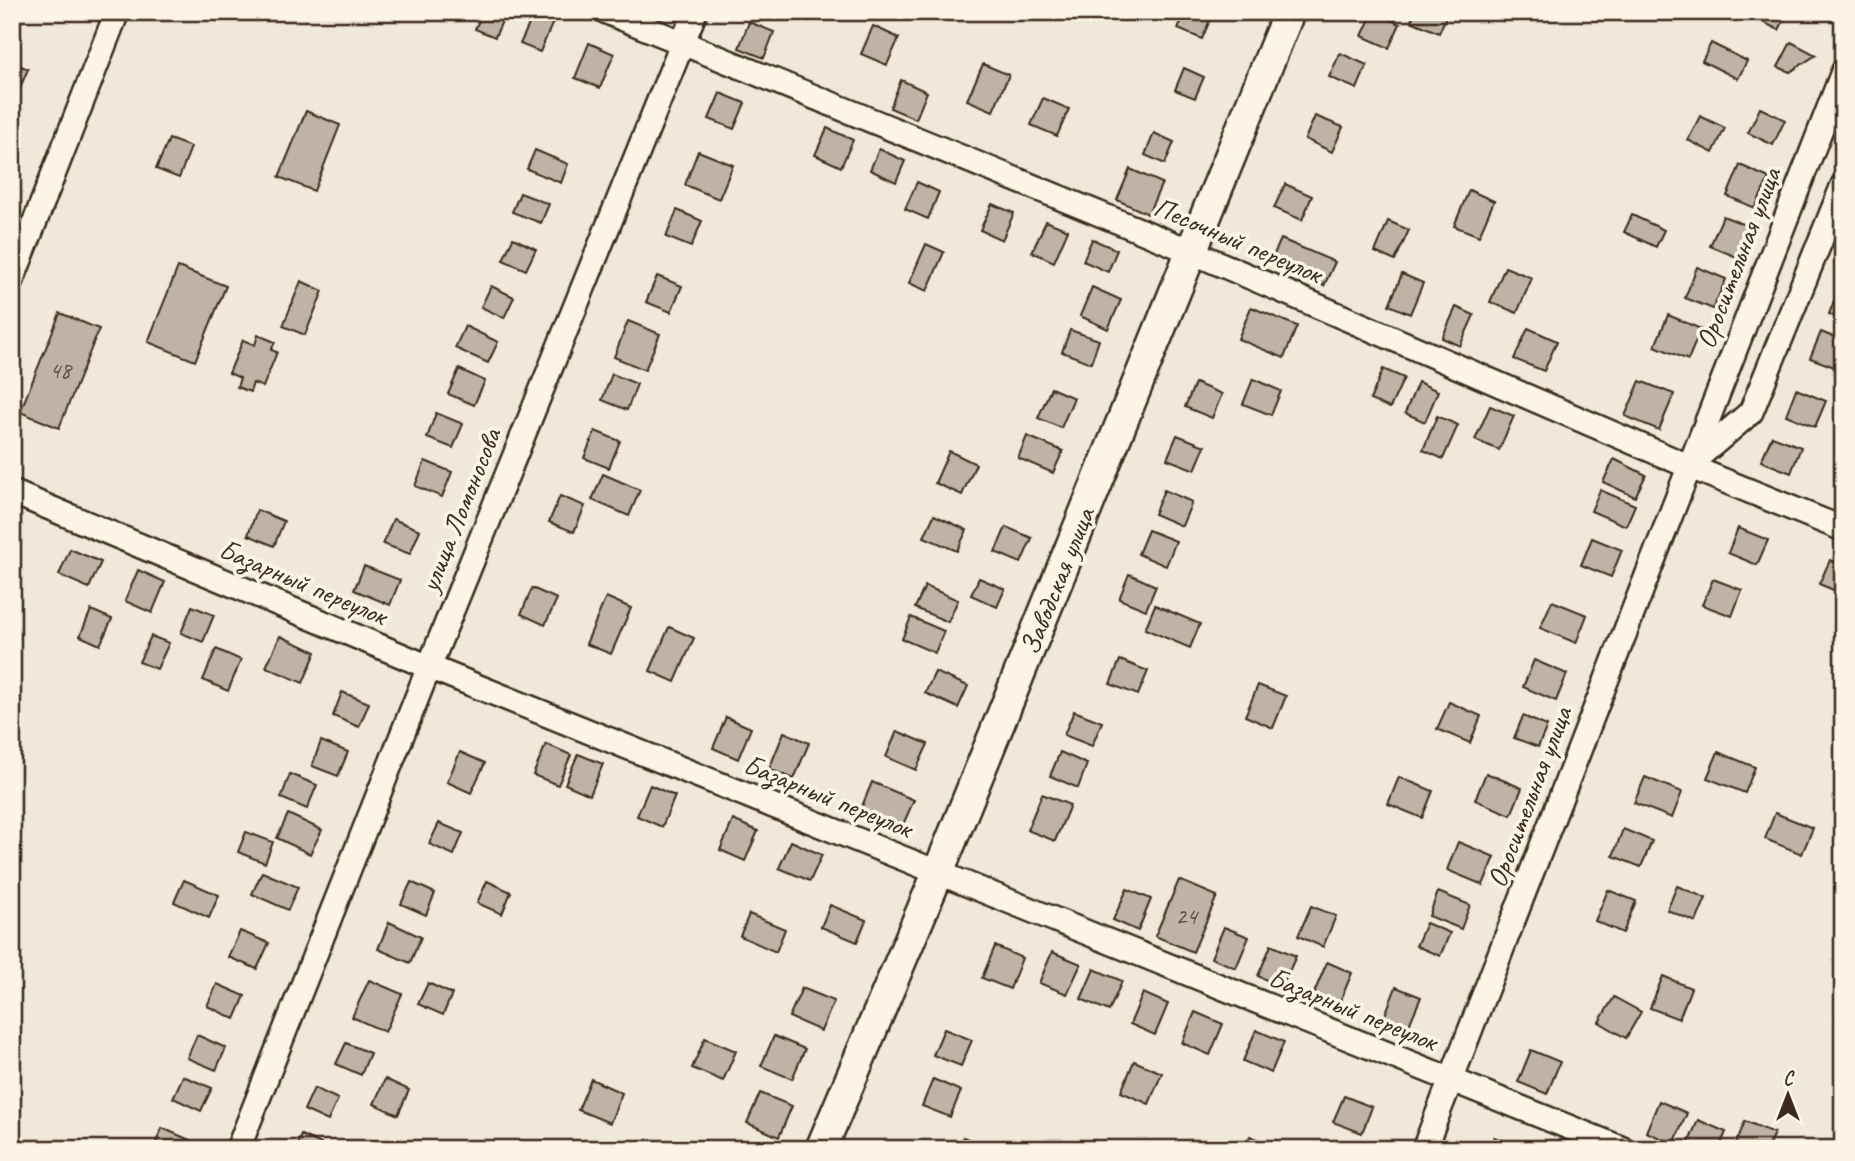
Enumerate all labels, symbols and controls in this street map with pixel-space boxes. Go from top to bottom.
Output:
street label: Оросительная улица [1688,161,1789,353]
street label: Песочный переулок [1149,189,1329,292]
house number: 48 [49,355,73,385]
street label: улица Ломоносова [411,422,509,599]
street label: Заводская улица [1012,501,1103,660]
street label: Базарный переулок [214,531,394,635]
street label: Оросительная улица [1479,700,1580,892]
street label: Базарный переулок [738,746,920,848]
house number: 24 [1175,901,1199,931]
street label: Базарный переулок [1263,959,1445,1061]
north arrow [1754,1060,1824,1130]
text: С [1783,1067,1795,1091]

